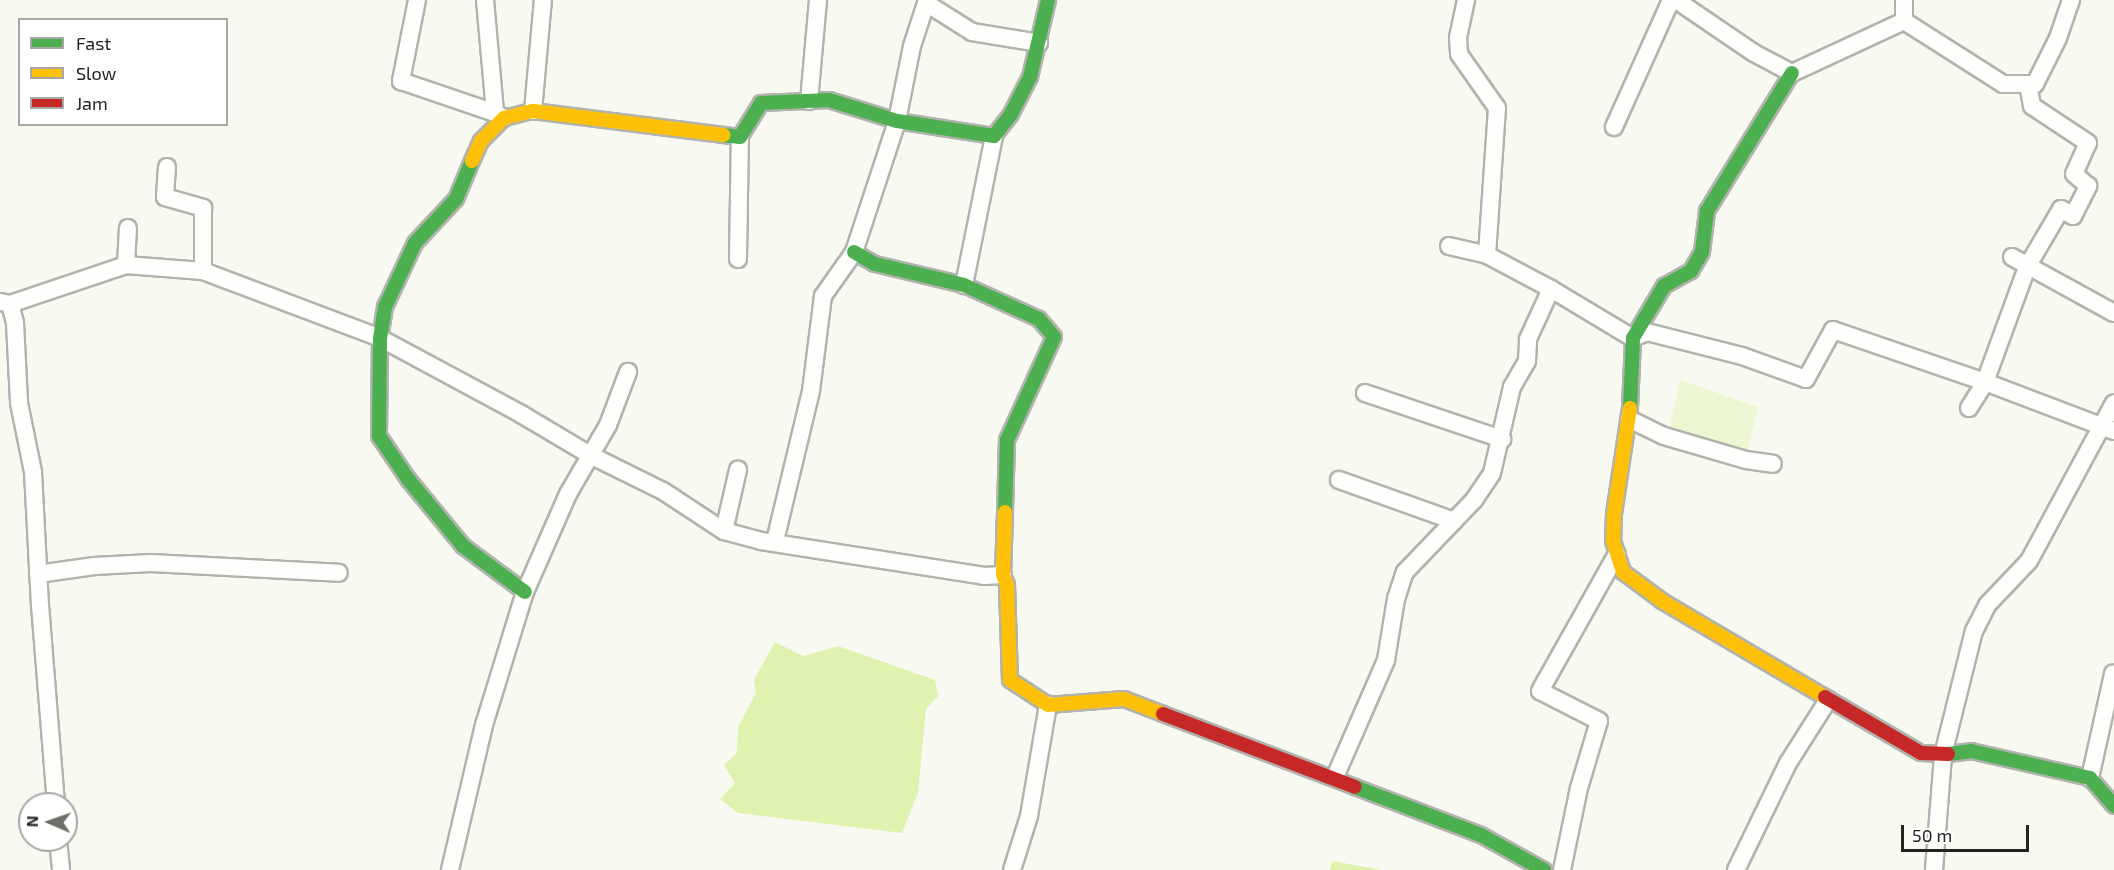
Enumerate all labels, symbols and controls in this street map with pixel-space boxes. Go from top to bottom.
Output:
legend [18,18,228,126]
text: Fast [76,32,111,54]
text: Slow [76,62,116,84]
text: Jam [76,92,108,114]
north arrow [18,792,78,852]
scale bar [1904,813,2032,851]
text: N [22,815,41,828]
text: 50 m [1912,824,1952,846]

